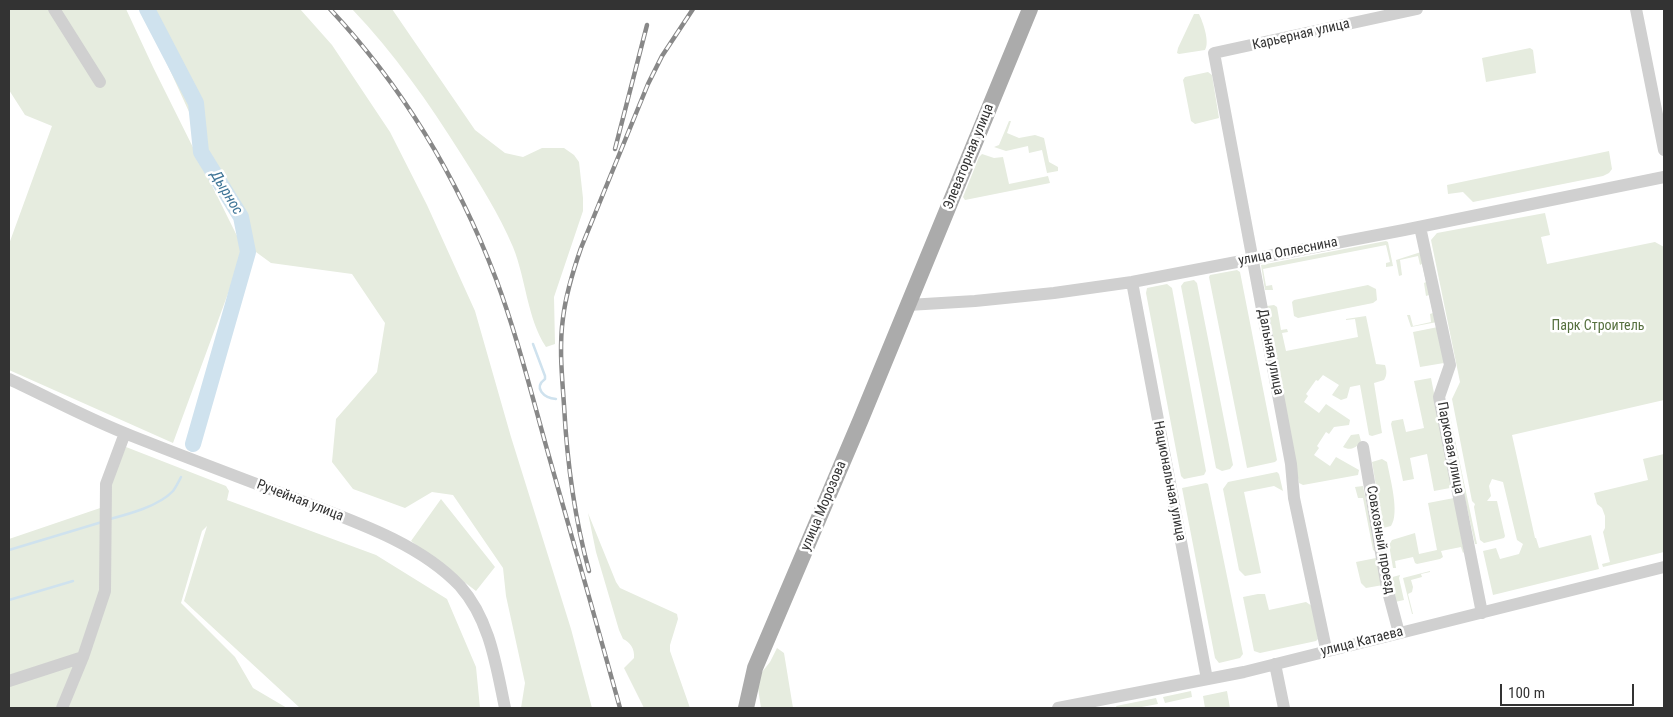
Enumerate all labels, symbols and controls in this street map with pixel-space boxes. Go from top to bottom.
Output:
street label: Карьерная улица [1251,16,1351,54]
street label: Элеваторная улица [940,102,998,212]
water label: Дырнос [206,168,246,218]
street label: улица Оплеснина [1237,234,1339,270]
street label: Дальняя улица [1253,307,1287,397]
park label: Парк Строитель [1551,318,1645,334]
street label: Парковая улица [1433,401,1467,495]
street label: Национальная улица [1149,419,1189,543]
street label: улица Морозова [798,459,850,553]
street label: Ручейная улица [254,477,346,525]
street label: Совхозный проезд [1362,485,1398,595]
street label: улица Катаева [1319,624,1405,660]
scale bar [1503,674,1637,706]
text: 100 m [1508,684,1545,702]

